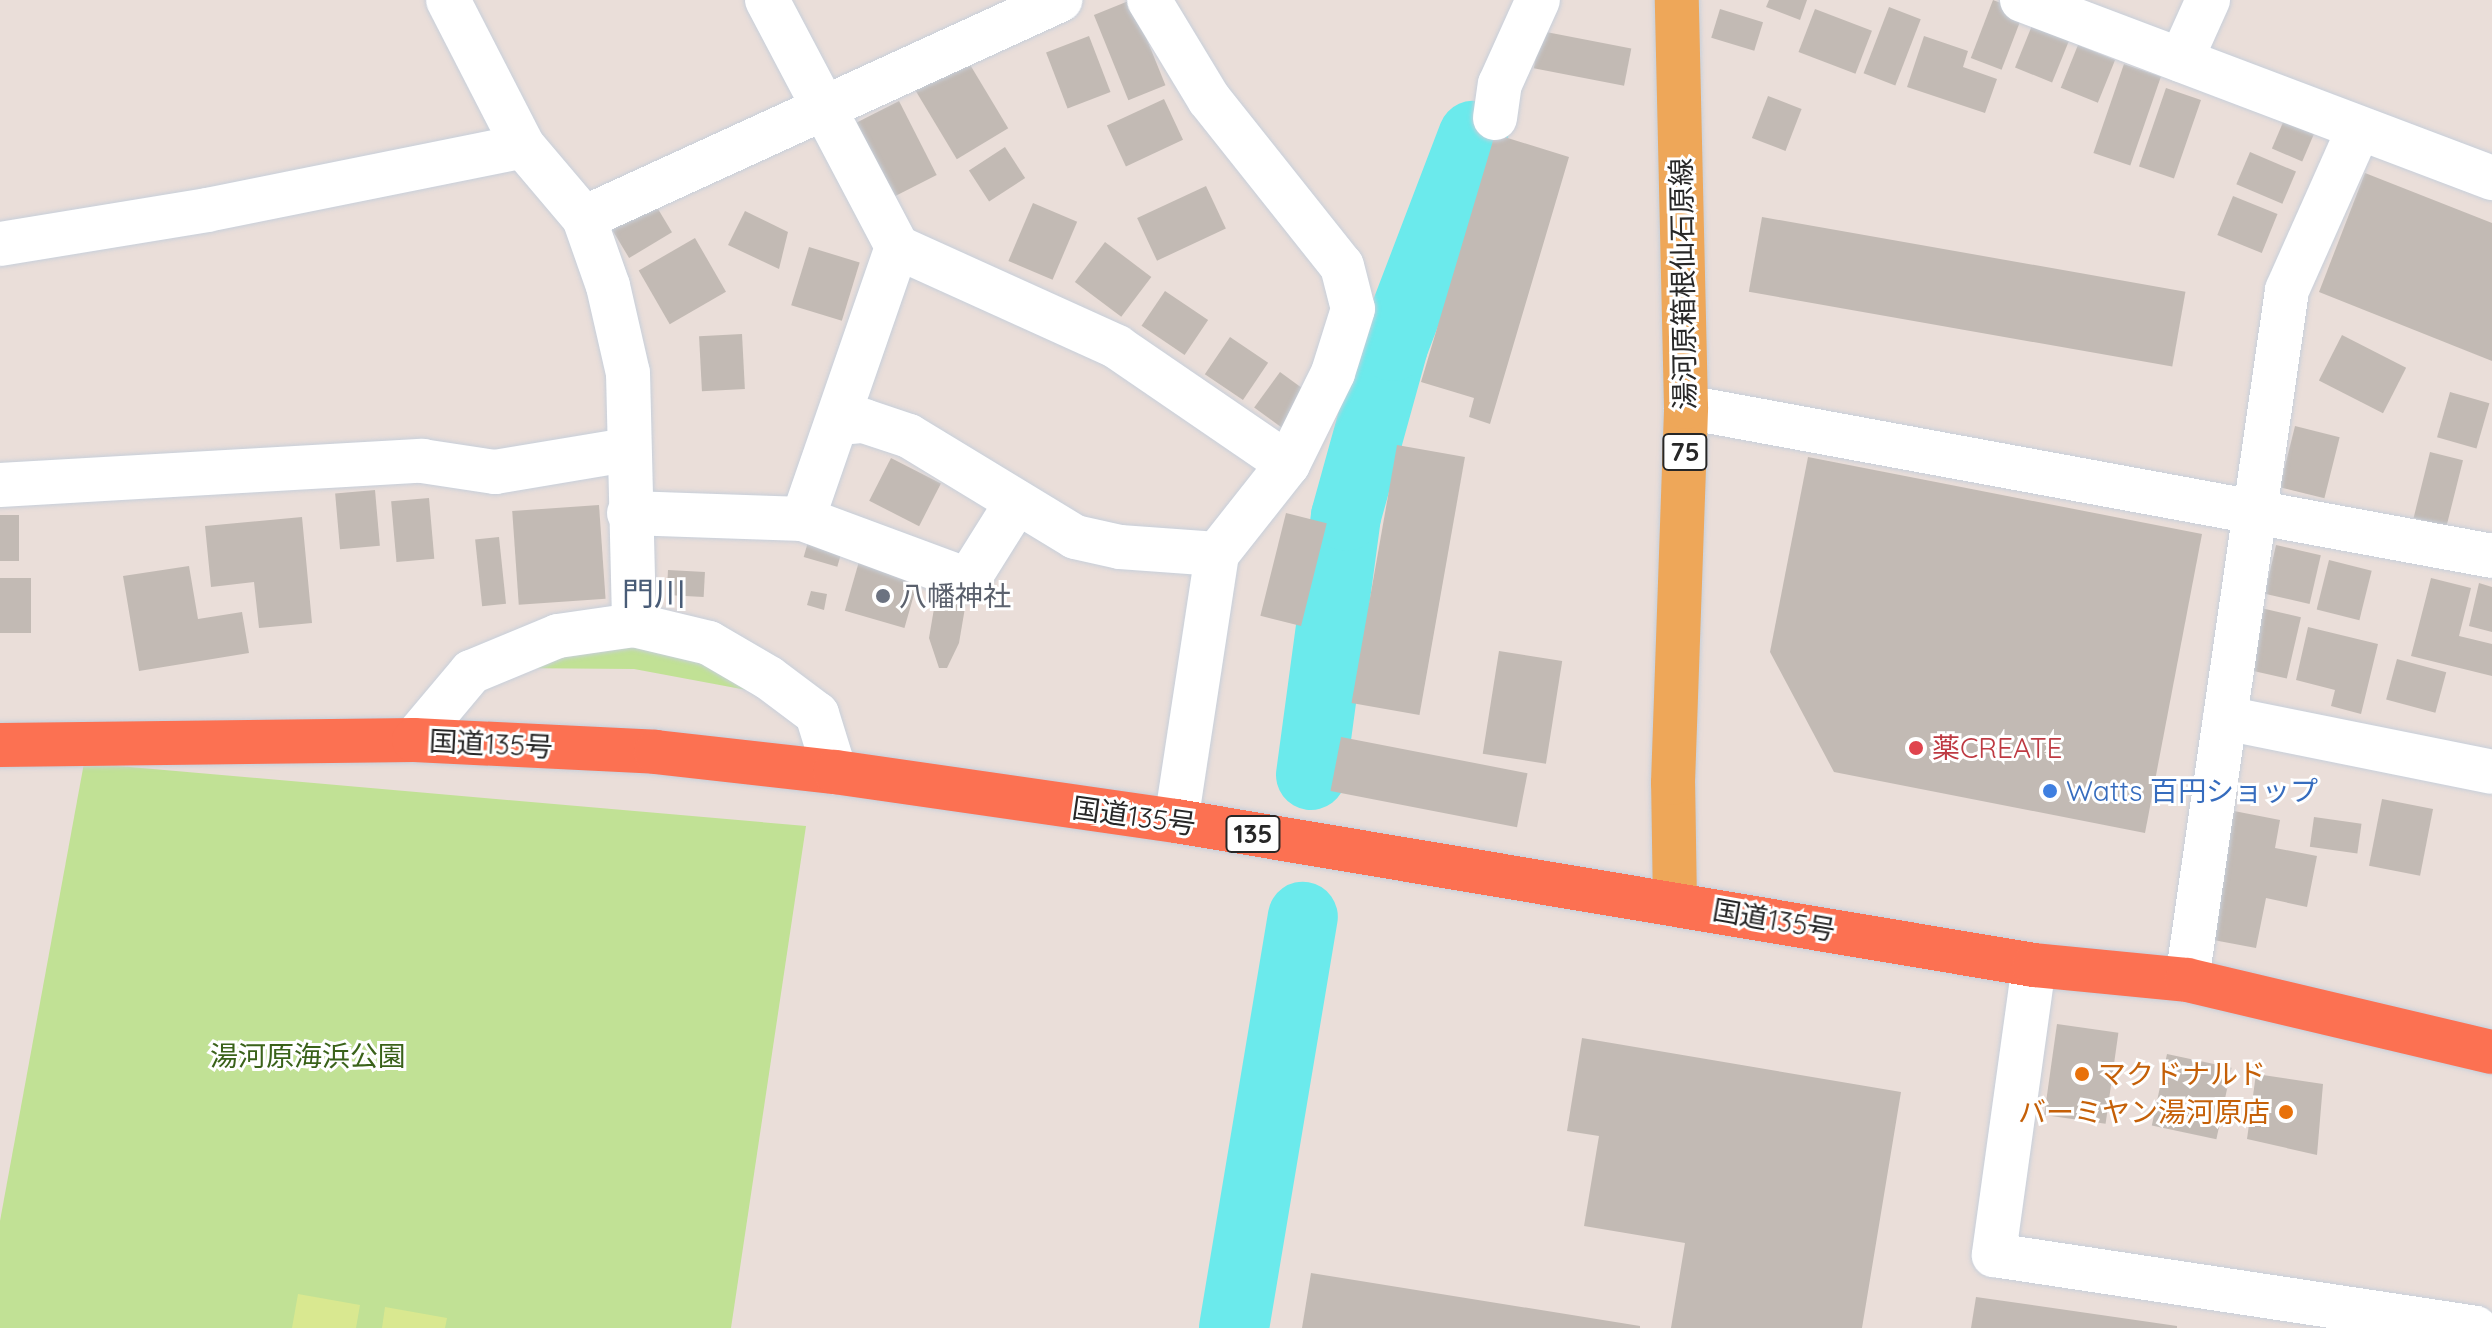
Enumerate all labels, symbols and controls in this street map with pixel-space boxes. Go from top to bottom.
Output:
street label: 湯河原箱根仙石原線 [1664,158,1702,410]
road number: 75 [1661,430,1709,474]
district label: 門川 [622,574,686,612]
place label: 八幡神社 [899,579,1011,613]
marker: 八幡神社 [874,587,892,605]
street label: 国道135号 [428,724,554,764]
place label: 薬CREATE [1932,731,2062,765]
marker: 薬CREATE [1907,739,1925,757]
place label: Watts 百円ショップ [2066,774,2318,808]
marker: Watts 百円ショップ [2041,782,2059,800]
street label: 国道135号 [1070,791,1198,841]
road number: 135 [1225,812,1281,856]
street label: 国道135号 [1710,893,1838,947]
park label: 湯河原海浜公園 [210,1039,406,1073]
place label: マクドナルド [2098,1057,2266,1091]
marker: マクドナルド [2073,1065,2091,1083]
place label: バーミヤン湯河原店 [2018,1095,2270,1129]
marker: バーミヤン湯河原店 [2277,1103,2295,1121]

